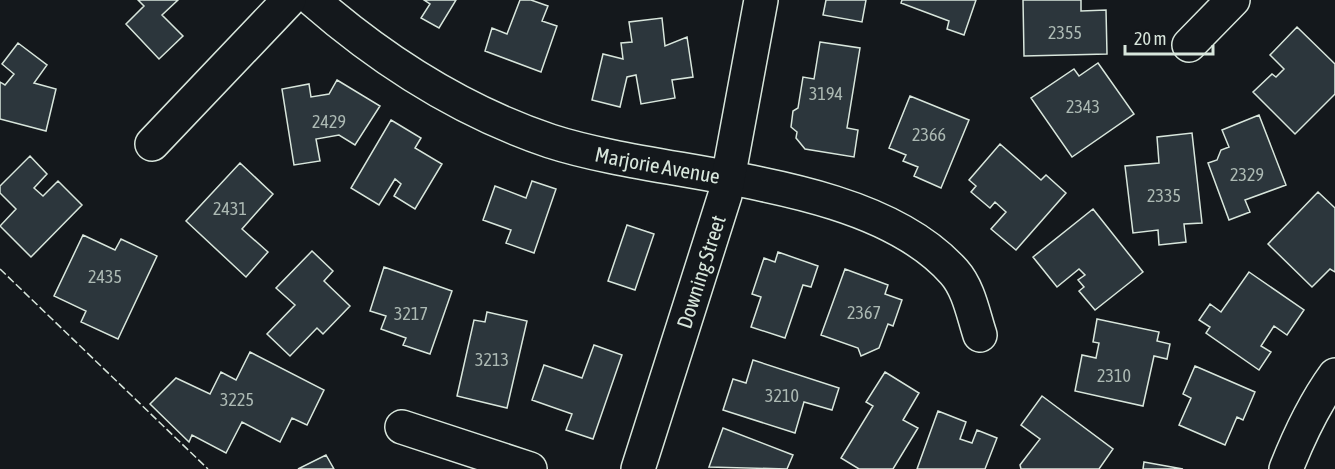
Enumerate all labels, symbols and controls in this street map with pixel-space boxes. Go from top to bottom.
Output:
scale bar [1125,18,1214,56]
house number: 2355 [1048,22,1082,43]
text: 20 m [1134,28,1166,49]
house number: 3194 [809,83,843,104]
house number: 2343 [1066,96,1100,117]
house number: 2429 [312,111,346,132]
house number: 2366 [912,124,946,145]
street label: Marjorie Avenue [593,141,722,188]
house number: 2329 [1230,164,1264,185]
house number: 2335 [1147,185,1181,206]
house number: 2431 [213,198,247,219]
street label: Downing Street [671,212,730,331]
house number: 2435 [88,266,122,287]
house number: 2367 [847,302,881,323]
house number: 3217 [394,303,428,324]
house number: 3213 [475,349,509,370]
house number: 2310 [1097,365,1131,386]
house number: 3210 [765,385,799,406]
house number: 3225 [220,389,254,410]

